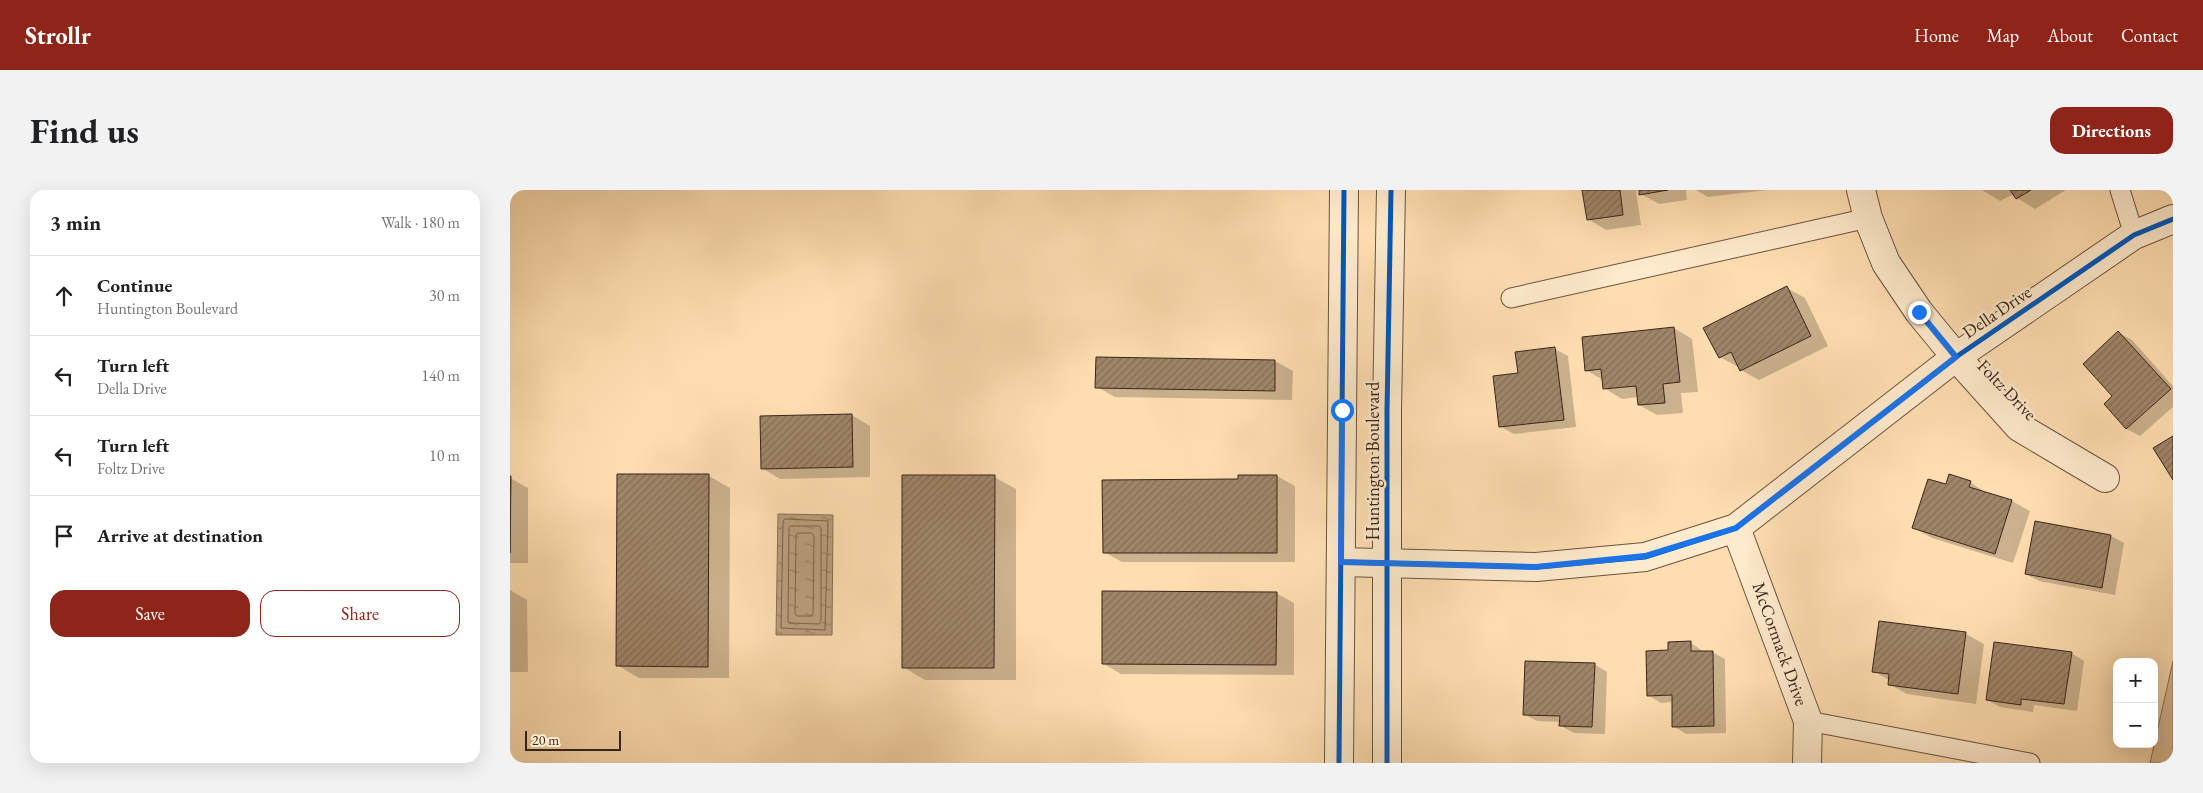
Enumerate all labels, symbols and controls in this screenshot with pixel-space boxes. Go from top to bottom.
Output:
text: Strollr [25,20,91,51]
text: Home [1914,24,1959,47]
text: Map [1987,24,2019,47]
text: About [2047,24,2093,47]
text: Contact [2121,24,2178,47]
button: Directions [2050,107,2173,154]
text: Find us [30,108,139,153]
text: 3 min [50,209,101,236]
text: Walk · 180 m [381,212,460,233]
text: Continue [97,273,172,298]
street label: Della Drive [1958,280,2036,343]
icon: ahead [50,282,78,310]
text: 30 m [429,285,460,306]
text: Huntington Boulevard [97,298,238,319]
route end [1908,301,1931,324]
text: Turn left [97,353,169,378]
street label: Foltz Drive [1973,354,2042,425]
icon: left [50,362,78,390]
text: 140 m [421,365,460,386]
text: Della Drive [97,378,167,399]
street label: Huntington Boulevard [1361,381,1384,540]
route start [1331,399,1354,422]
text: Turn left [97,433,169,458]
icon: left [50,442,78,470]
text: 10 m [429,445,460,466]
text: Foltz Drive [97,458,165,479]
icon: arrive [50,522,78,550]
text: Arrive at destination [97,523,263,548]
street label: McCormack Drive [1747,579,1813,709]
button: Save [50,590,250,637]
button: Share [260,590,460,637]
map controls [2113,658,2158,748]
button: + [2113,658,2158,703]
button: − [2113,703,2158,748]
scale bar [525,728,621,751]
text: 20 m [532,731,559,749]

